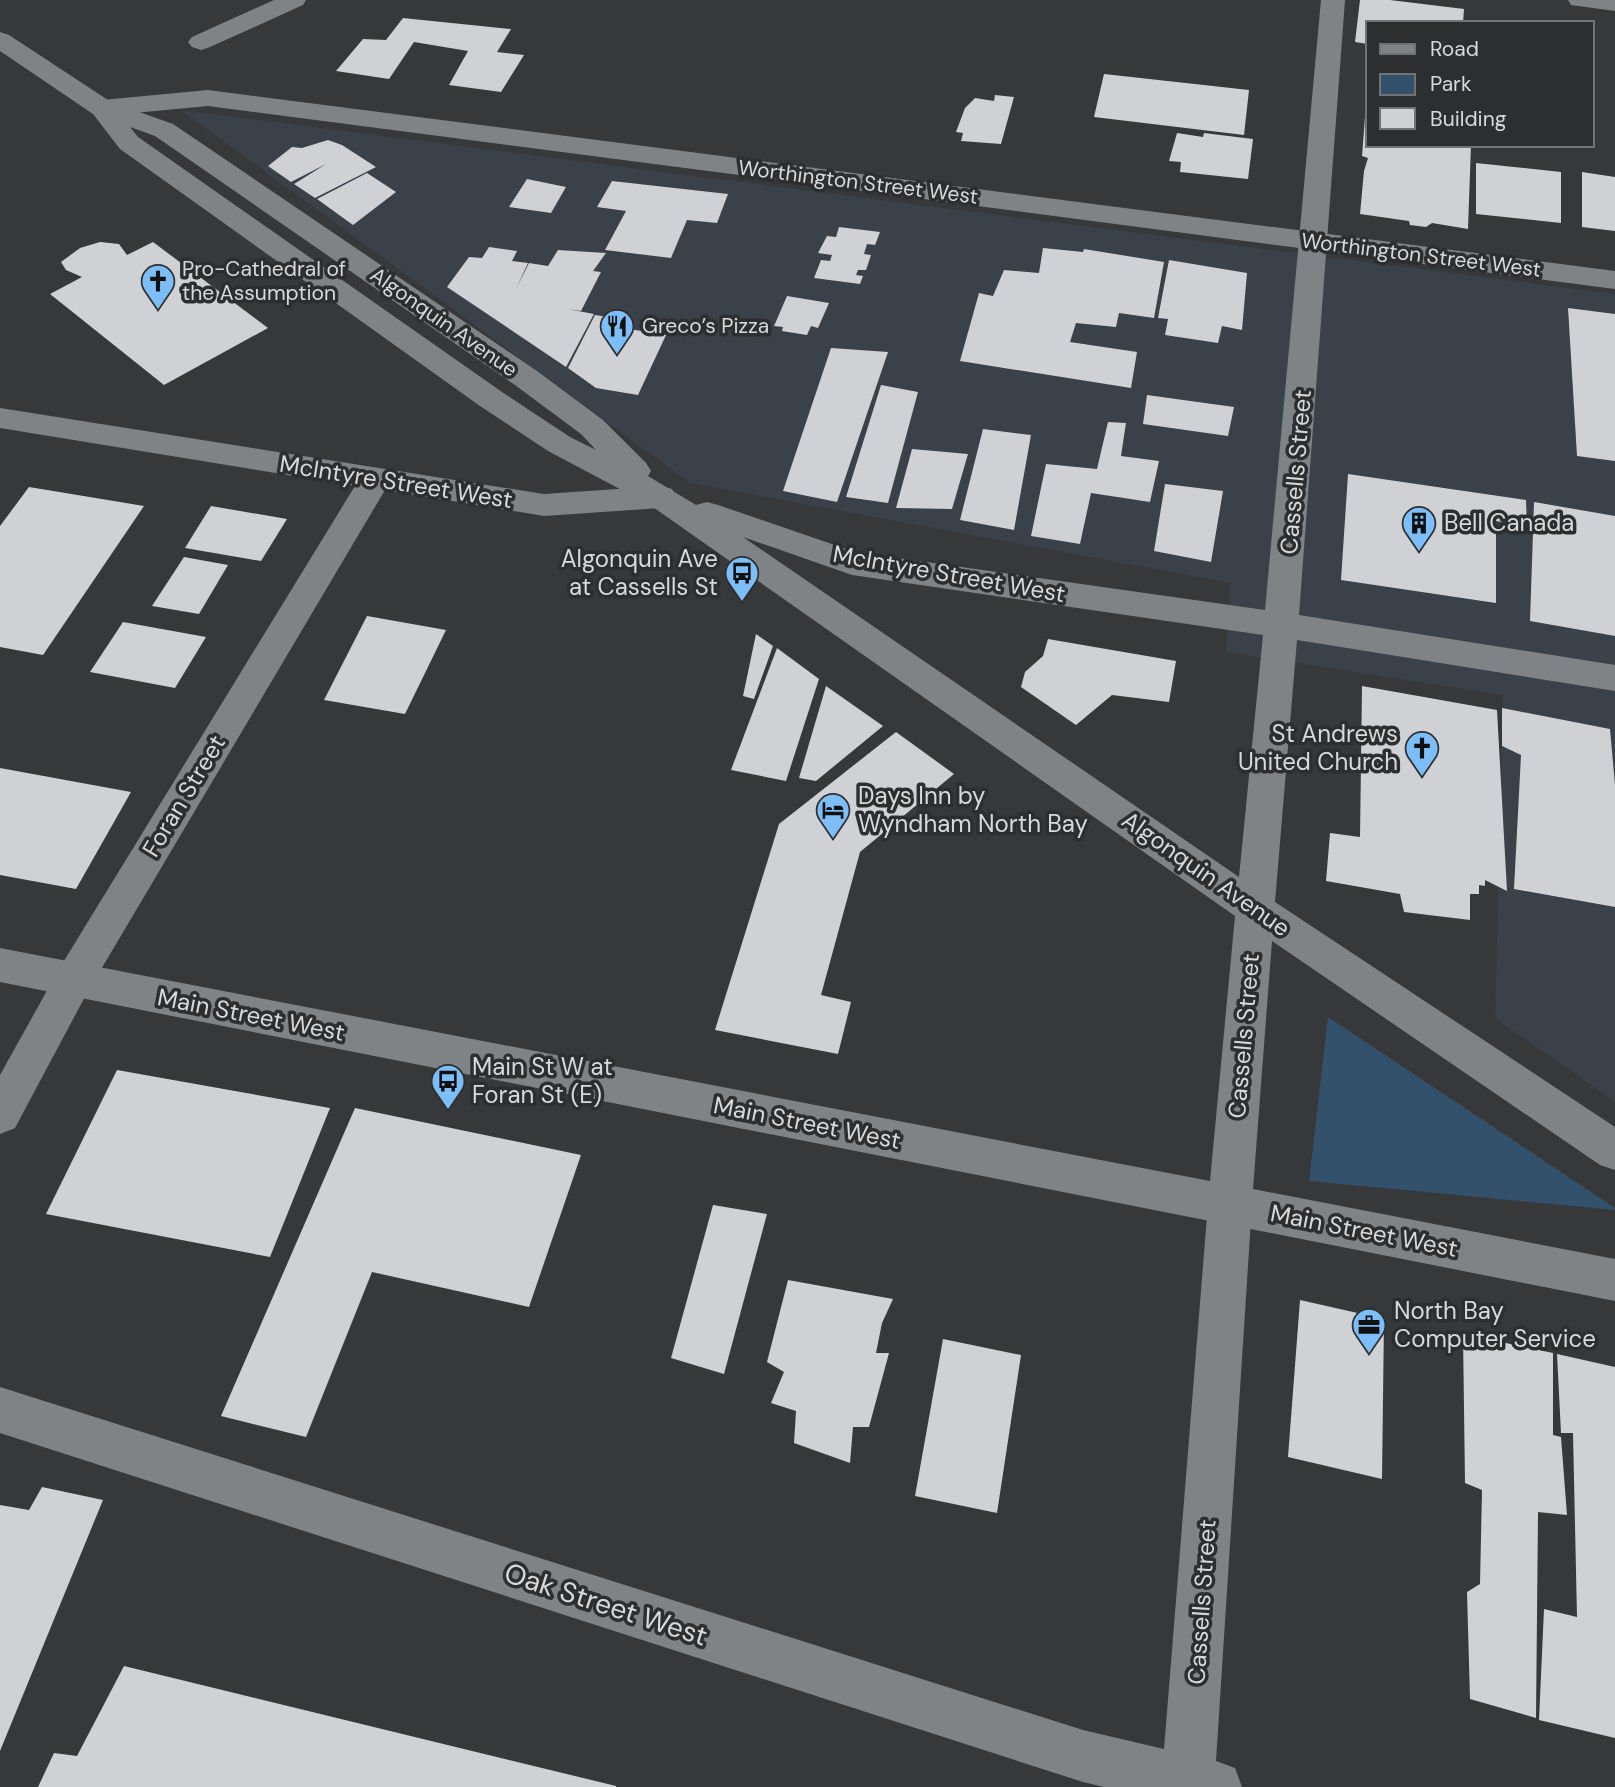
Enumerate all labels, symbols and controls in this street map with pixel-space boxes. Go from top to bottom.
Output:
legend [1366,21,1594,147]
text: Road [1430,35,1479,63]
text: Park [1430,70,1472,98]
text: Building [1430,105,1507,133]
street label: Worthington Street West [737,153,979,211]
street label: Worthington Street West [1300,226,1542,284]
place label: Pro-Cathedral of the Assumption [182,255,346,307]
street label: Algonquin Avenue [365,261,523,383]
church icon: Pro-Cathedral of the Assumption [139,262,177,311]
restaurant icon: Greco’s Pizza [598,307,636,356]
place label: Greco’s Pizza [642,312,769,340]
street label: Cassells Street [1273,388,1318,556]
street label: McIntyre Street West [277,448,515,515]
building icon: Bell Canada [1400,504,1438,553]
place label: Bell Canada [1444,507,1574,538]
street label: McIntyre Street West [830,538,1068,609]
place label: Algonquin Ave at Cassells St [561,543,718,602]
bus stop icon: Algonquin Ave at Cassells St [723,554,761,603]
place label: St Andrews United Church [1238,718,1398,777]
street label: Foran Street [135,729,232,862]
church icon: St Andrews United Church [1403,729,1441,778]
place label: Days Inn by Wyndham North Bay [858,780,1088,839]
hotel icon: Days Inn by Wyndham North Bay [814,791,852,840]
street label: Algonquin Avenue [1116,804,1296,943]
street label: Cassells Street [1221,952,1266,1120]
street label: Main Street West [155,981,347,1048]
place label: Main St W at Foran St (E) [472,1051,613,1110]
bus stop icon: Main St W at Foran St (E) [429,1062,467,1111]
street label: Main Street West [711,1089,903,1156]
street label: Main Street West [1268,1197,1460,1264]
place label: North Bay Computer Service [1394,1295,1596,1354]
office icon: North Bay Computer Service [1350,1306,1388,1355]
street label: Cassells Street [1180,1519,1223,1685]
street label: Oak Street West [500,1554,712,1655]

